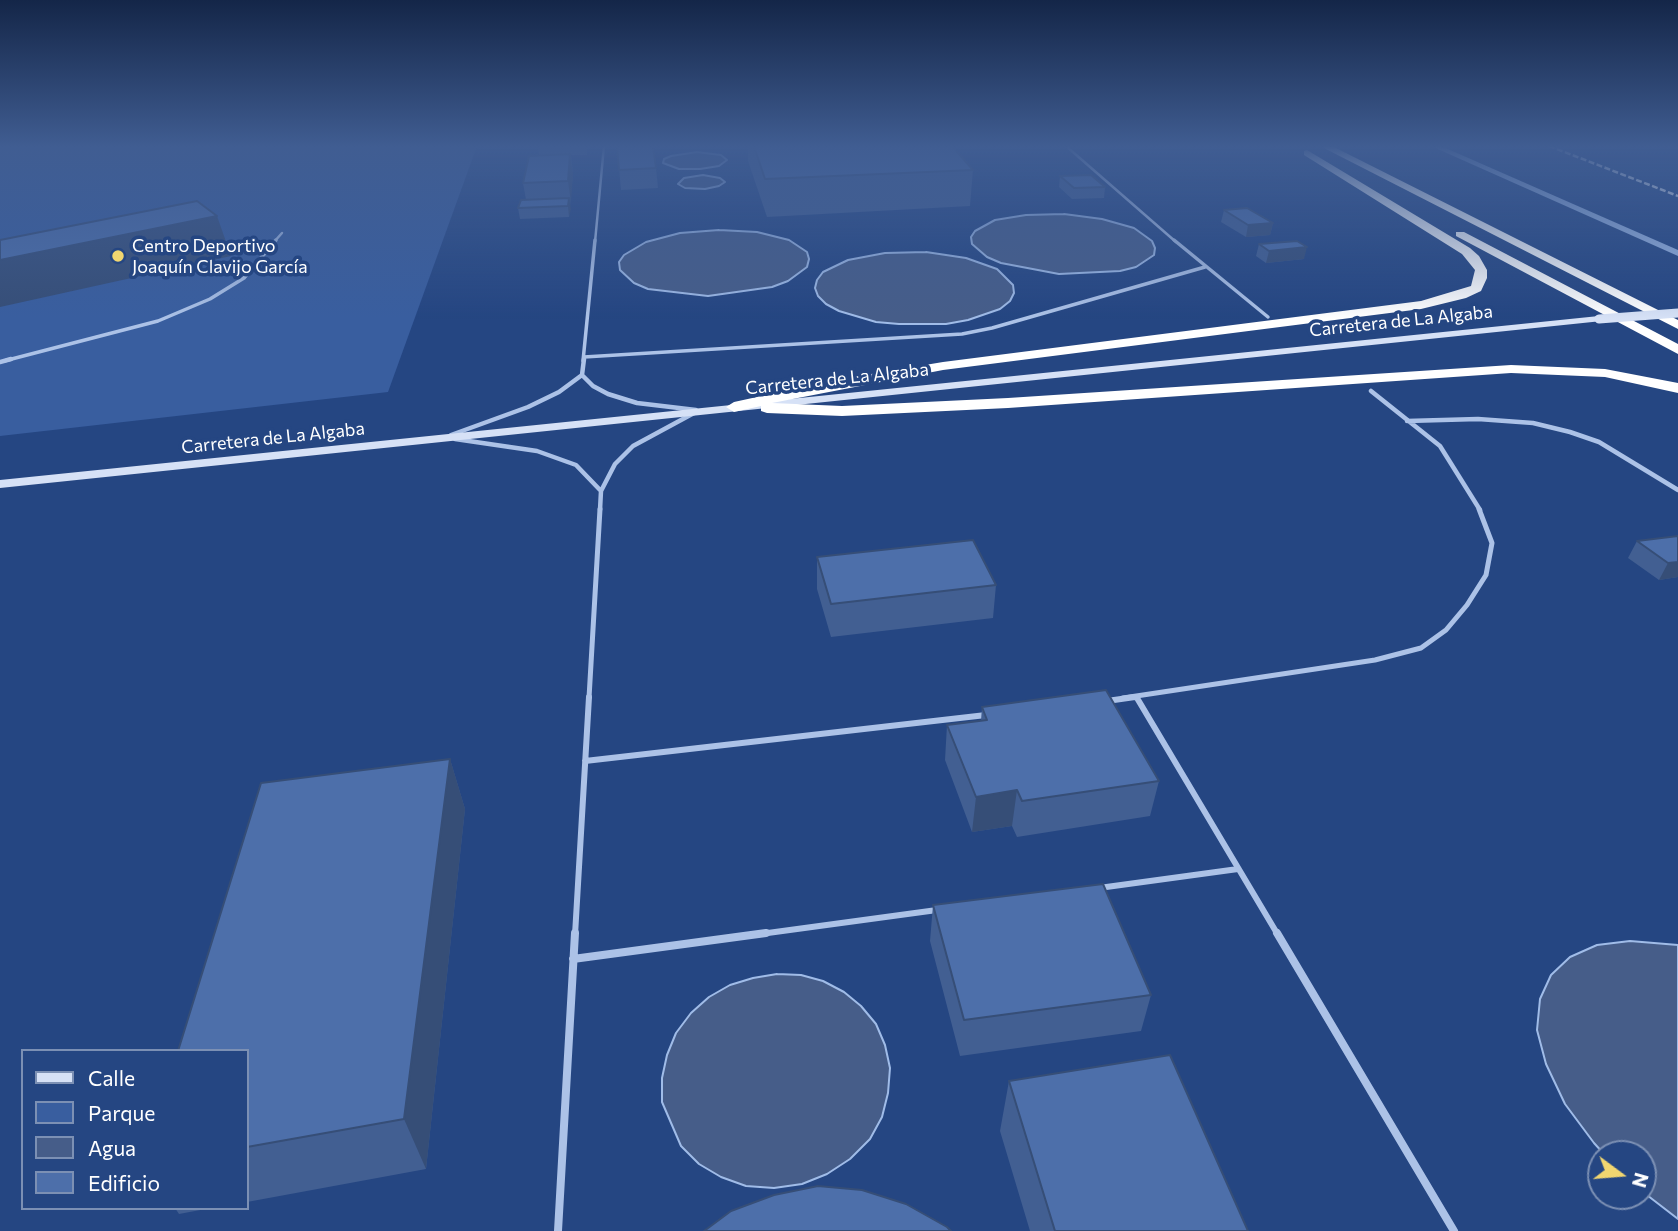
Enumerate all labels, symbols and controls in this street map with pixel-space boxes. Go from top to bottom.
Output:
place label: Centro Deportivo Joaquín Clavijo García [132,235,308,278]
marker: Centro Deportivo Joaquín Clavijo García [110,248,126,264]
street label: Carretera de La Algaba [1308,301,1494,341]
street label: Carretera de La Algaba [744,359,930,399]
street label: Carretera de La Algaba [180,418,366,458]
legend [21,1049,248,1210]
text: Calle [88,1065,135,1090]
text: Parque [88,1100,155,1125]
text: Agua [88,1135,136,1160]
north arrow [1587,1140,1657,1210]
text: Edificio [88,1170,160,1195]
text: N [1628,1170,1654,1190]

